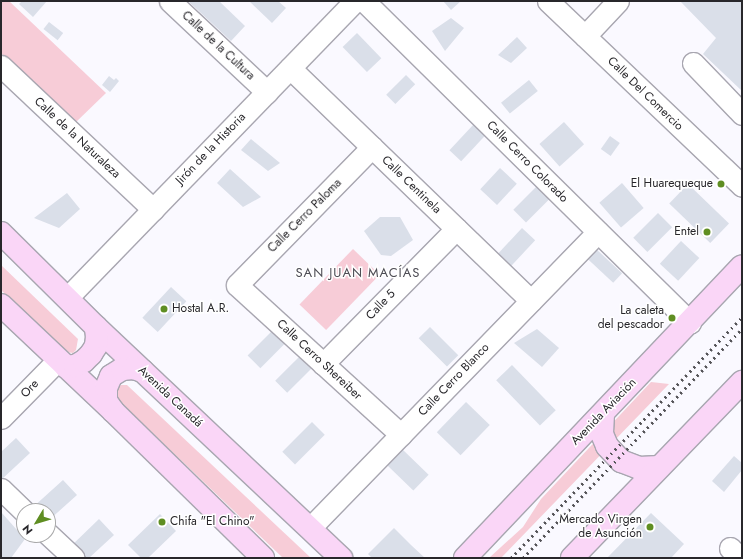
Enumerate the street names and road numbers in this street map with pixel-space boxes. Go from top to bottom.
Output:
street label: Calle de la Cultura [179,9,257,83]
street label: Calle Del Comercio [604,54,686,134]
street label: Calle de la Naturaleza [31,94,123,182]
street label: Jirón de la Historia [173,110,249,188]
street label: Calle Cerro Colorado [483,118,571,206]
street label: Calle Centinela [378,153,444,217]
street label: Calle Cerro Paloma [265,176,345,256]
street label: Calle 5 [363,287,399,323]
street label: Calle Cerro Shereiber [273,317,365,403]
street label: Calle Cerro Blanco [416,341,492,419]
street label: Avenida Canadá [135,363,205,431]
street label: Avenida Aviación [568,376,640,448]
street label: Ore [18,377,42,401]

